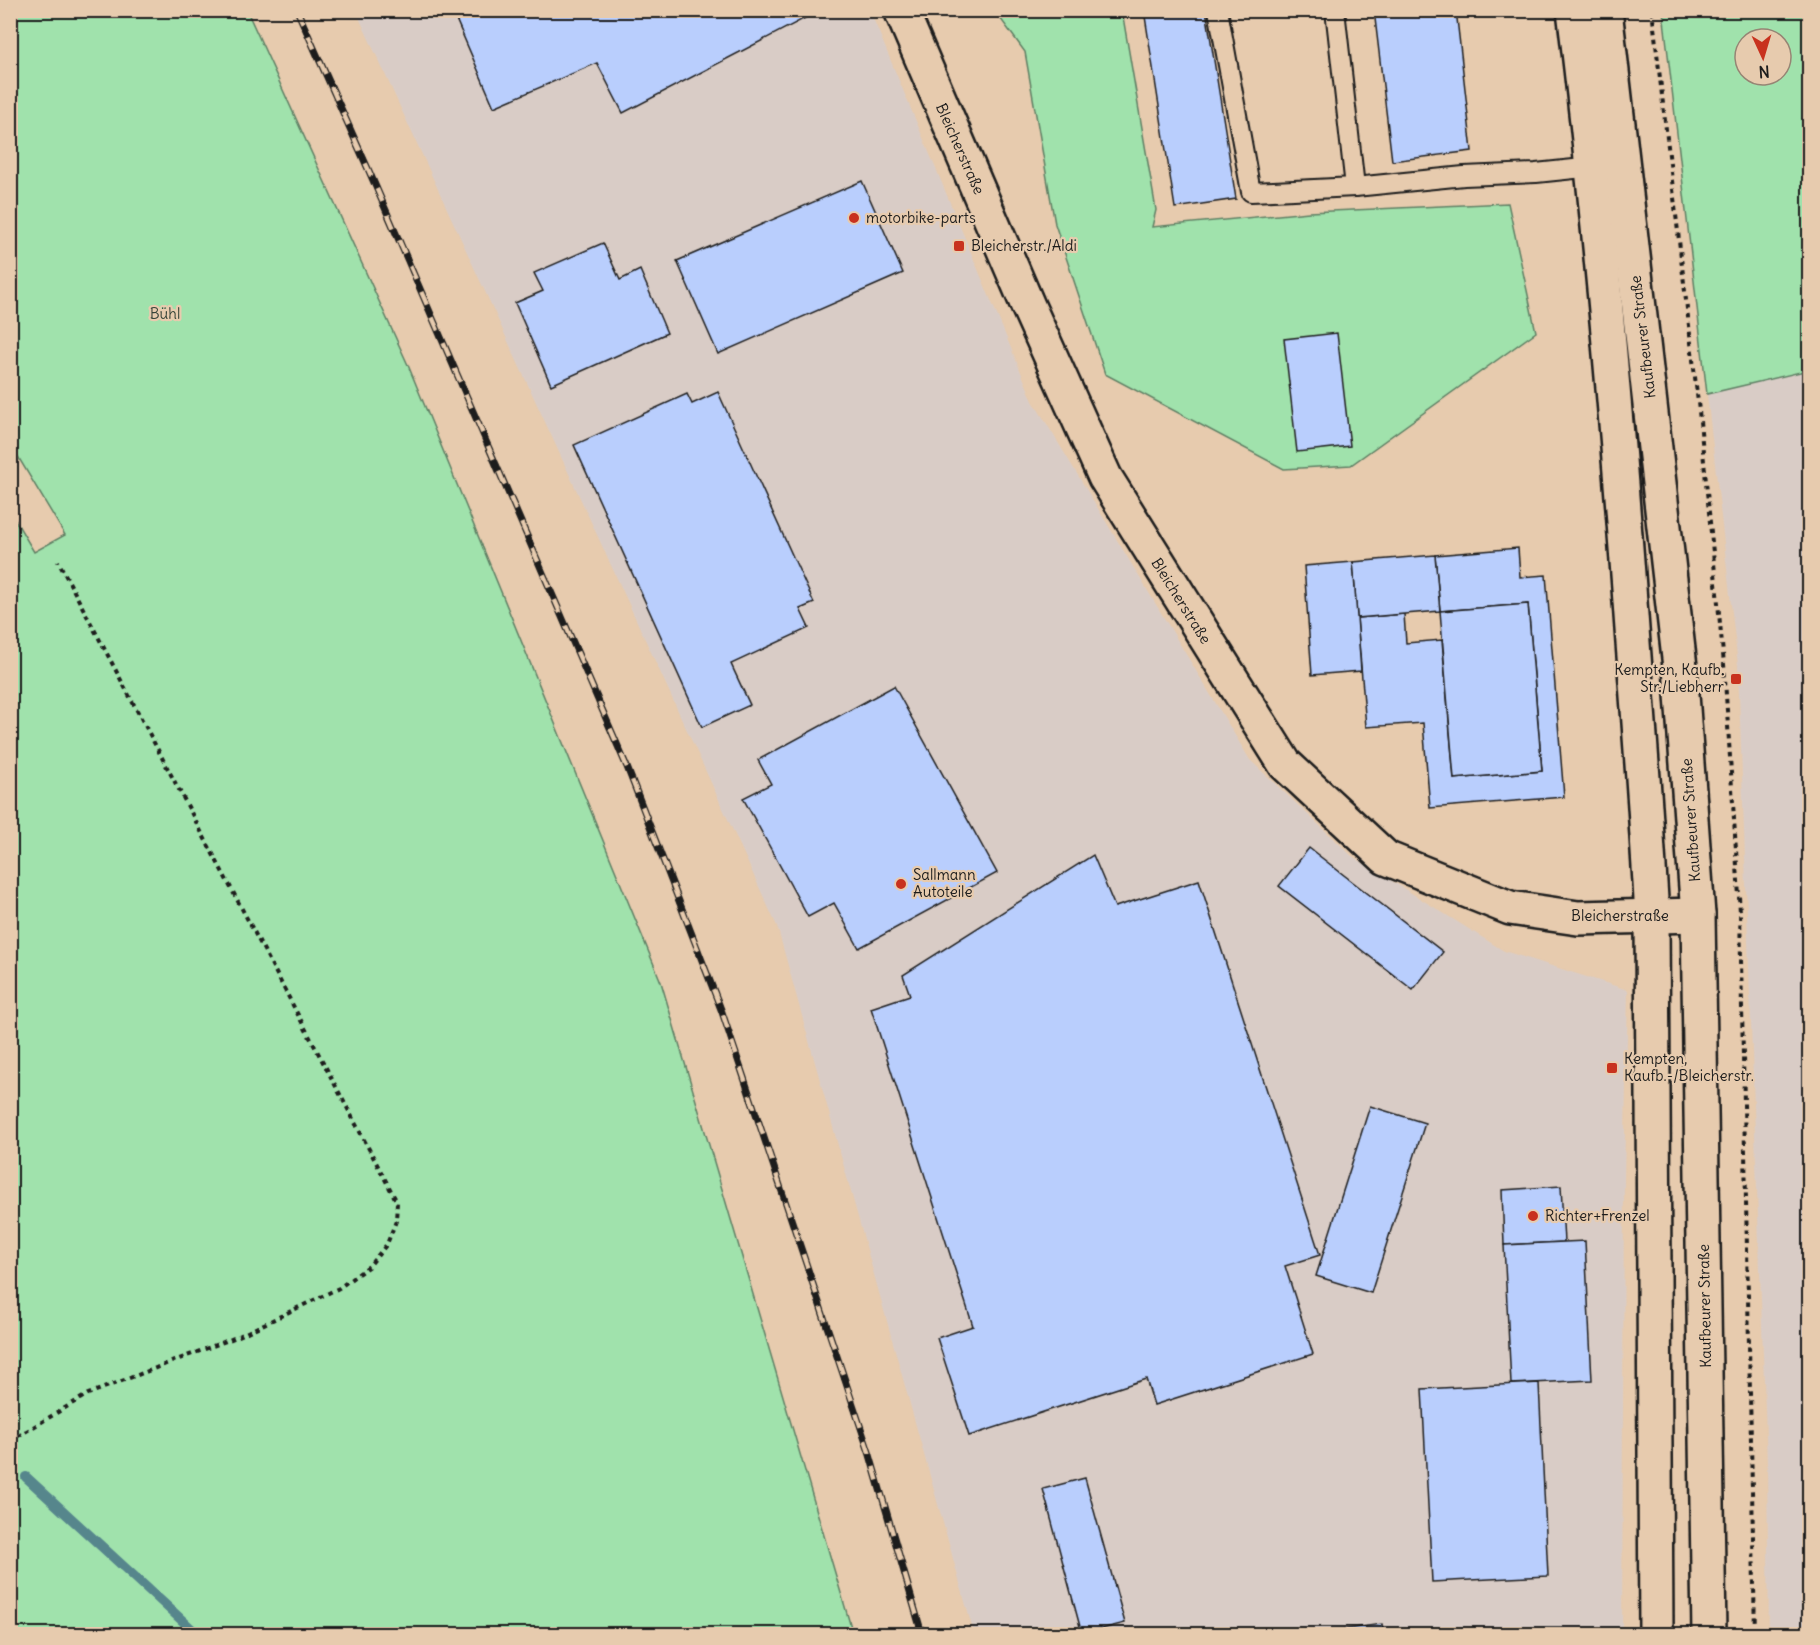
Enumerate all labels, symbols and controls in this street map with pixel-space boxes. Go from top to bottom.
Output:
north arrow [1733,27,1793,87]
text: N [1758,62,1770,82]
street label: Bleicherstraße [932,100,989,197]
place label: motorbike-parts [866,208,976,227]
marker: motorbike-parts [847,211,861,225]
place label: Bleicherstr./Aldi [971,236,1077,255]
marker: Bleicherstr./Aldi [952,239,966,253]
street label: Kaufbeurer Straße [1626,274,1659,400]
park label: Bühl [150,304,180,323]
street label: Bleicherstraße [1147,554,1215,647]
place label: Kempten, Kaufb. Str./Liebherr [1614,660,1724,696]
marker: Kempten, Kaufb. Str./Liebherr [1729,672,1743,686]
street label: Kaufbeurer Straße [1677,758,1704,882]
place label: Sallmann Autoteile [913,865,976,901]
marker: Sallmann Autoteile [894,877,908,891]
street label: Bleicherstraße [1571,906,1669,925]
place label: Kempten, Kaufb.-/Bleicherstr. [1624,1049,1754,1085]
marker: Kempten, Kaufb.-/Bleicherstr. [1605,1061,1619,1075]
place label: Richter+Frenzel [1545,1206,1650,1225]
marker: Richter+Frenzel [1526,1209,1540,1223]
street label: Kaufbeurer Straße [1694,1244,1715,1368]

